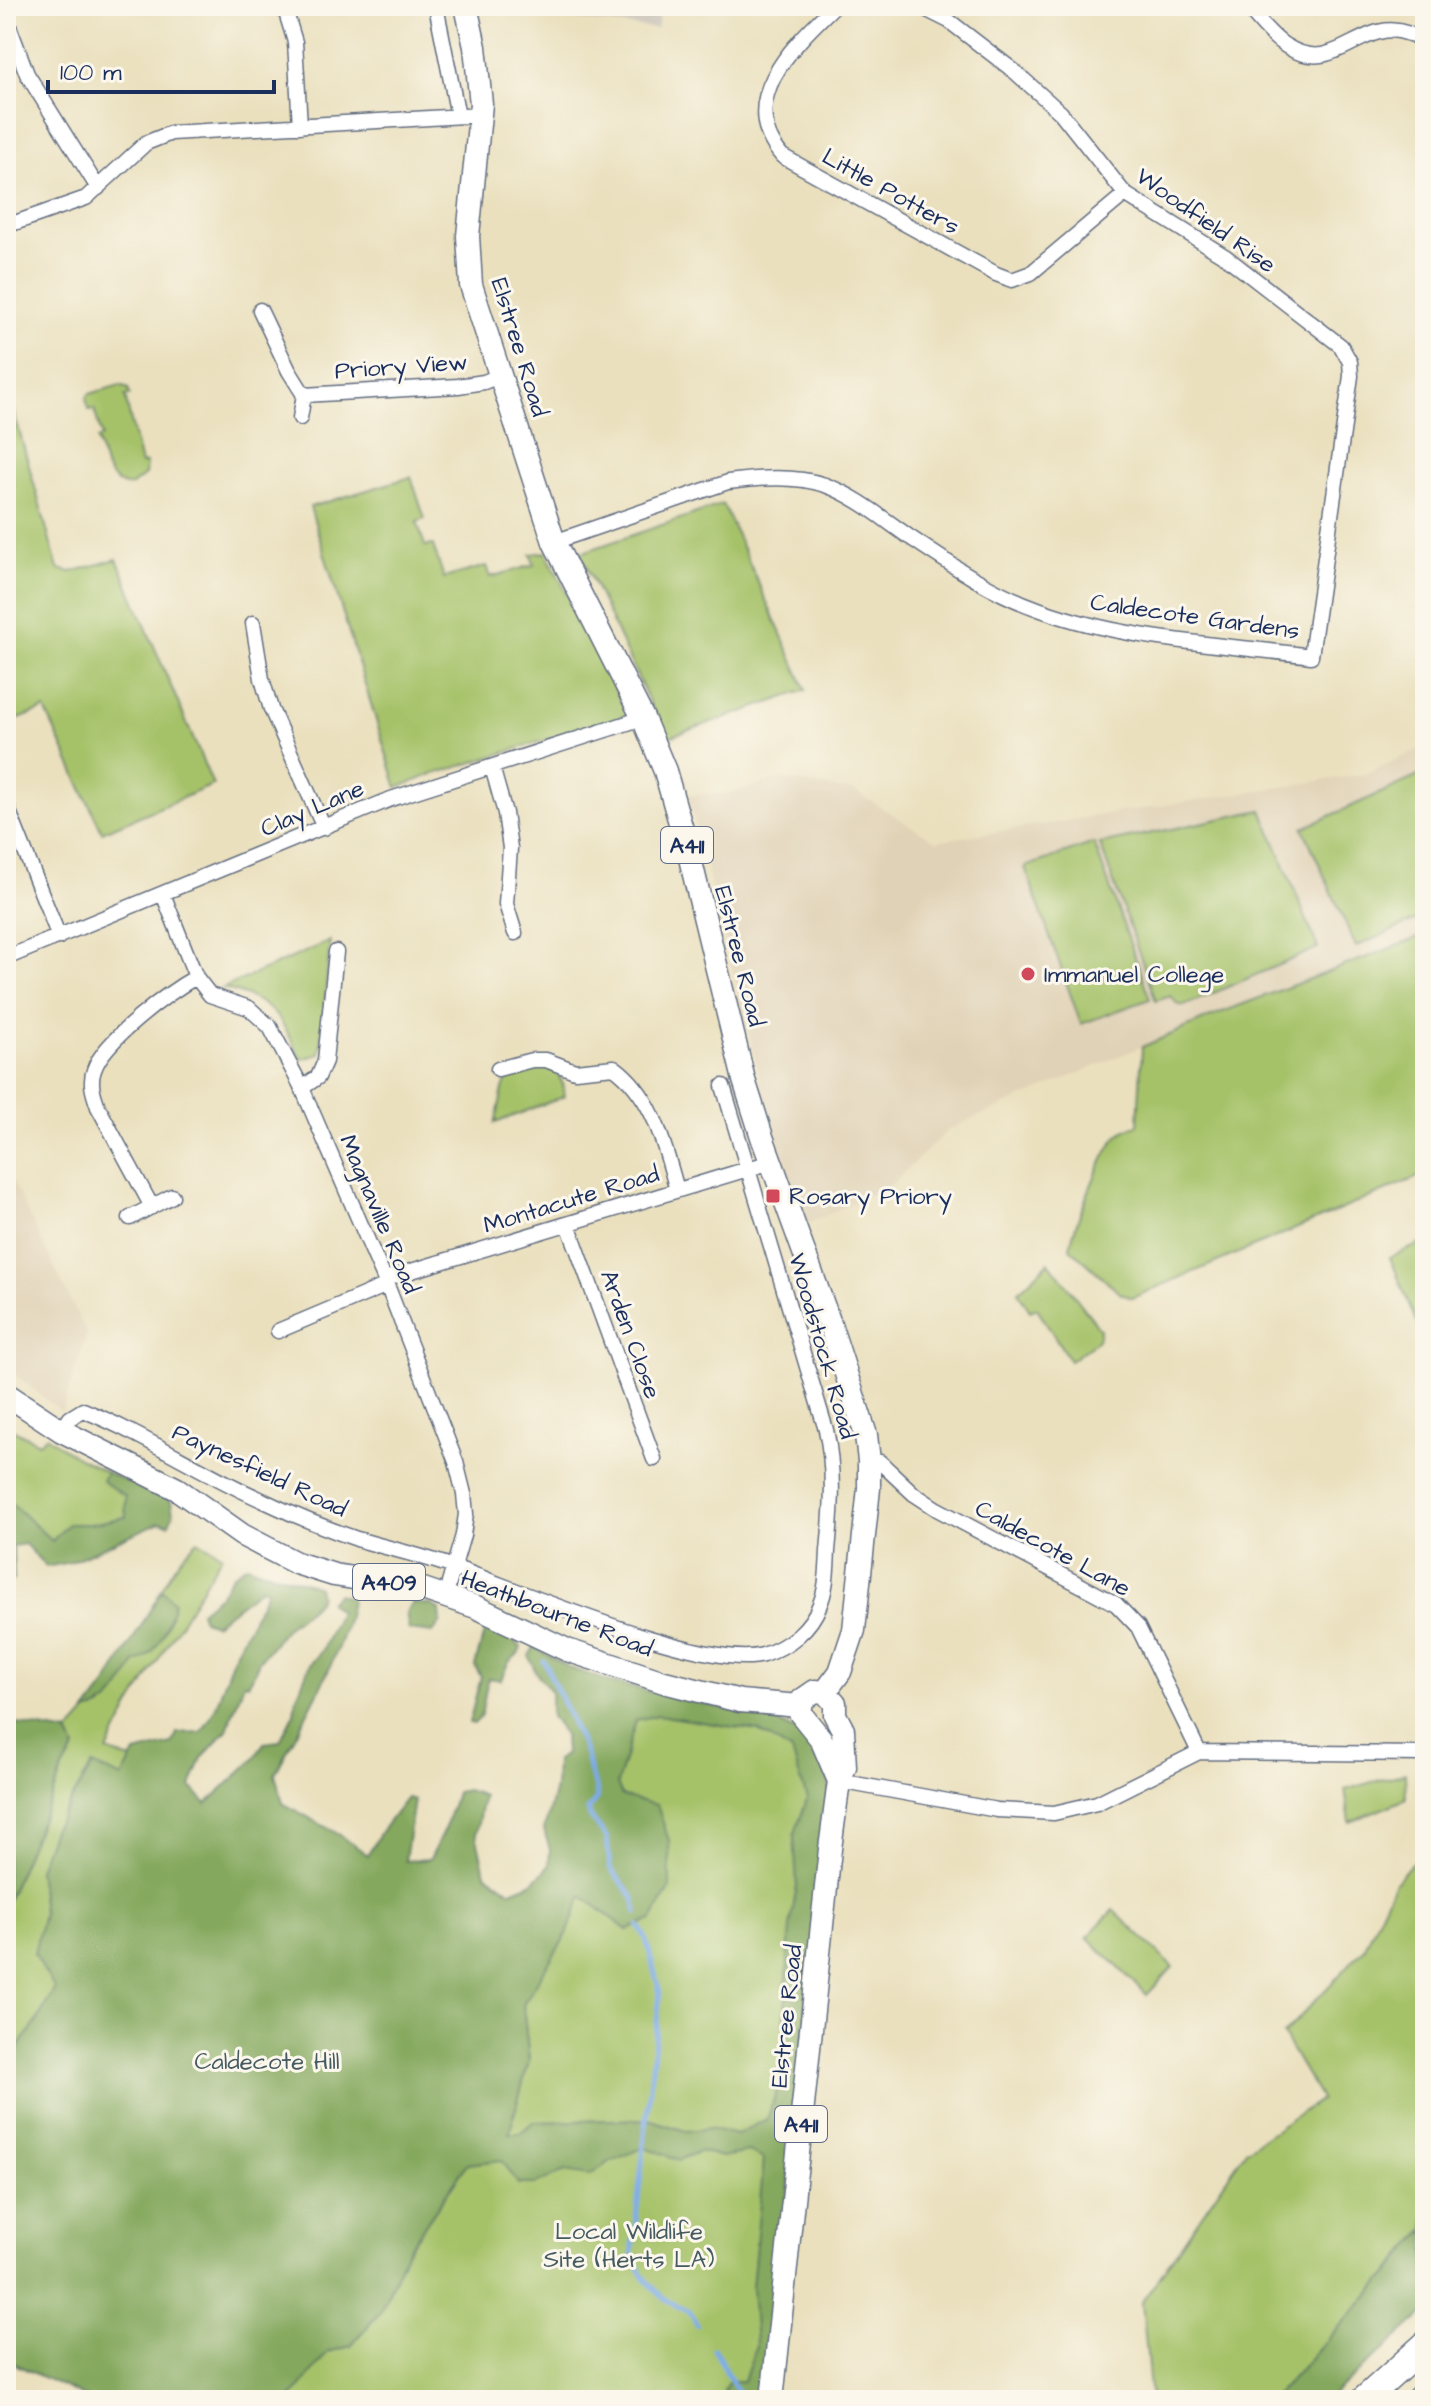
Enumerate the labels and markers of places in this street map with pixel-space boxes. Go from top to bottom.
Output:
place label: Immanuel College [1044,958,1224,993]
marker: Immanuel College [1019,965,1037,983]
place label: Rosary Priory [789,1180,952,1215]
marker: Rosary Priory [764,1187,782,1205]

